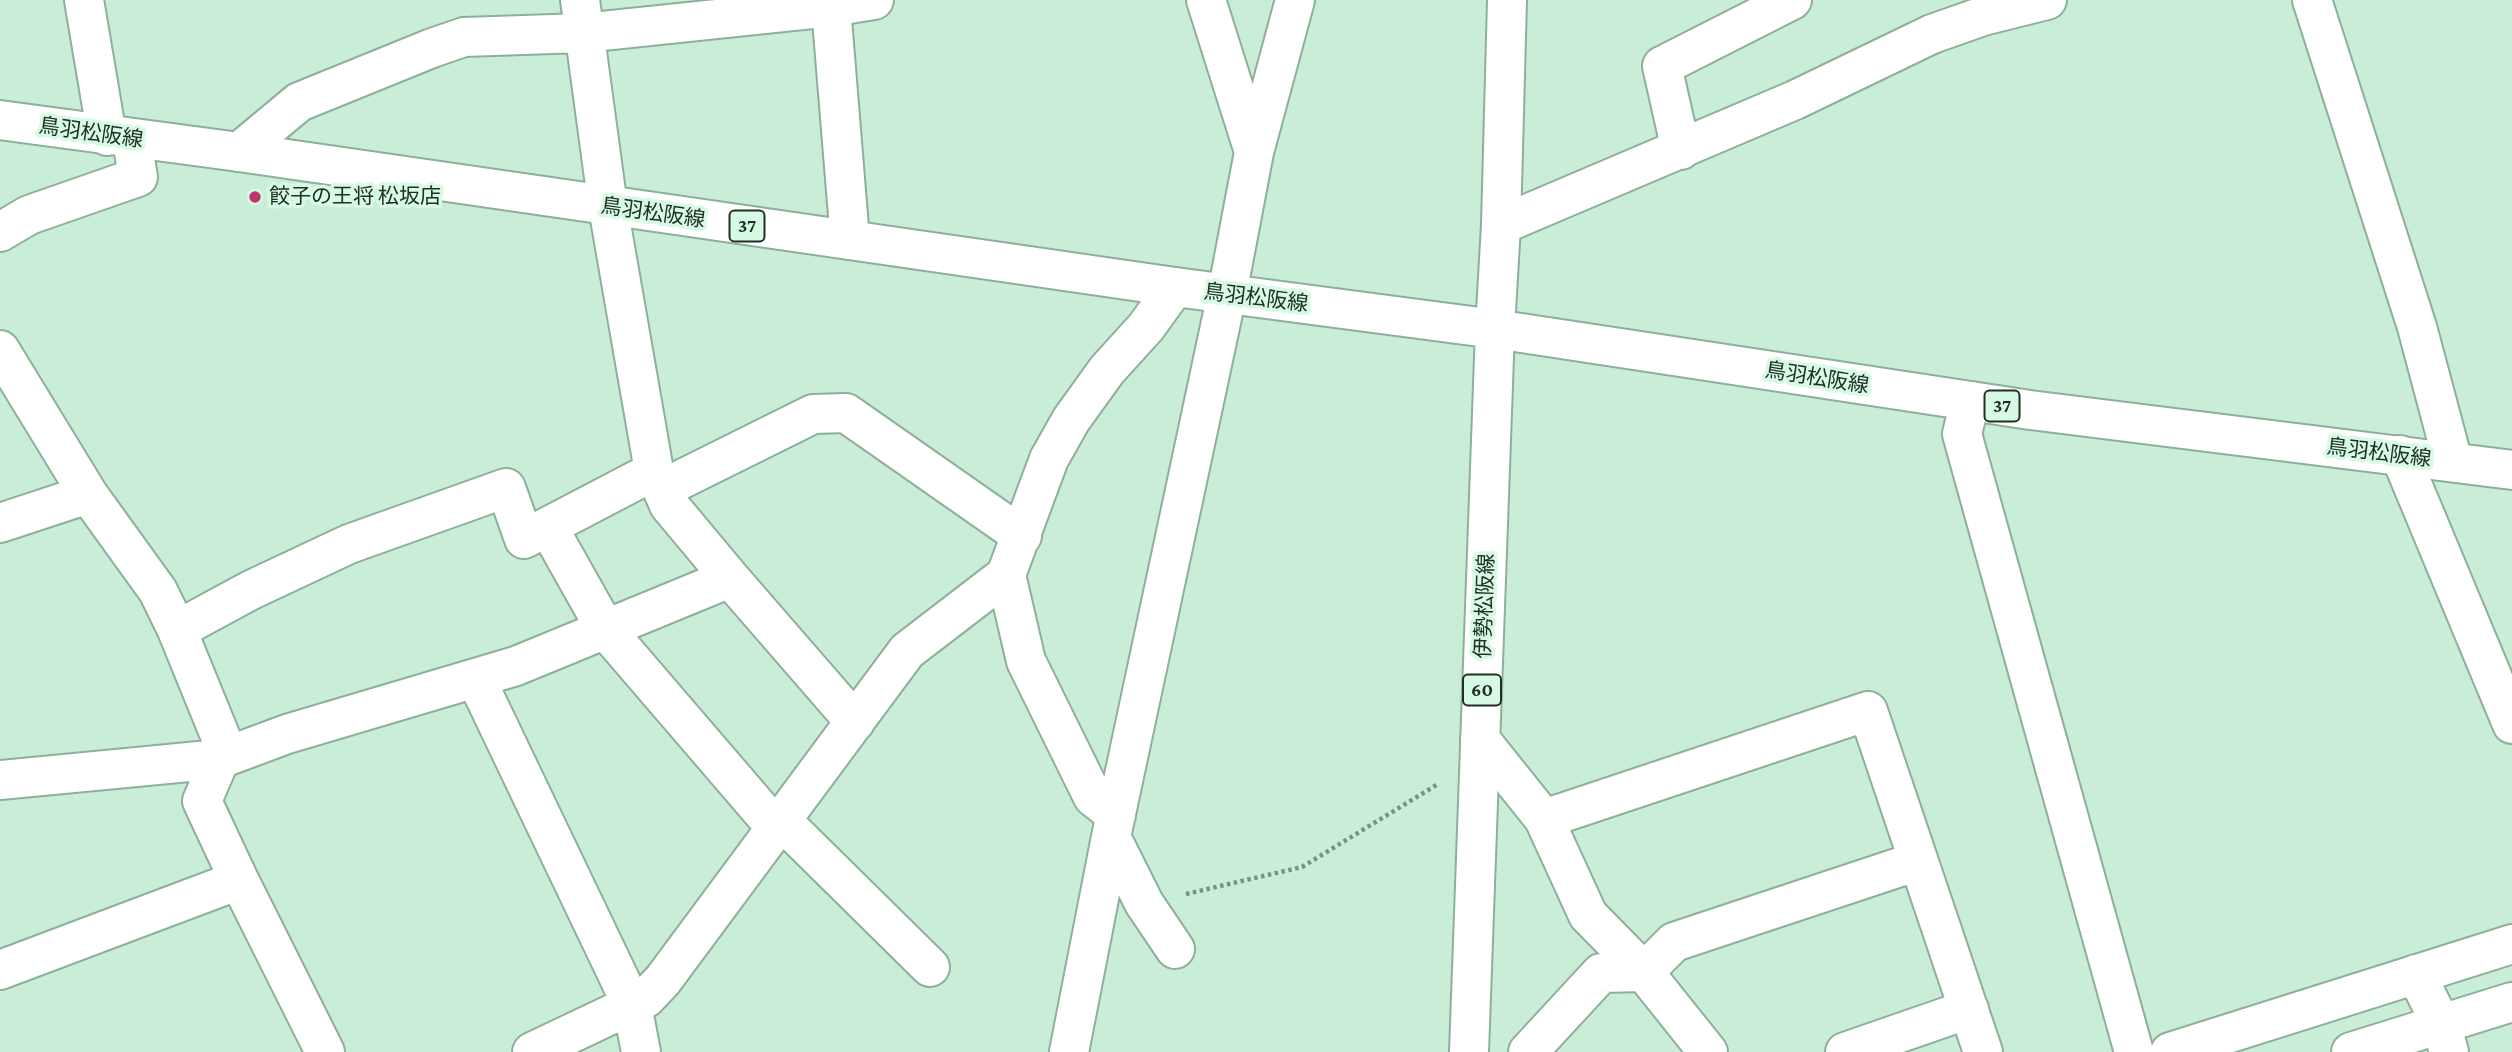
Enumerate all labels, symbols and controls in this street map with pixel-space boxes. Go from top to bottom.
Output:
street label: 鳥羽松阪線 [37,113,145,153]
place label: 餃子の王将 松坂店 [269,184,441,210]
marker: 餃子の王将 松坂店 [247,189,263,205]
street label: 鳥羽松阪線 [599,193,707,233]
road number: 37 [730,210,764,242]
street label: 鳥羽松阪線 [1202,279,1310,317]
street label: 鳥羽松阪線 [1763,357,1871,399]
road number: 37 [1984,390,2020,422]
street label: 鳥羽松阪線 [2325,434,2433,472]
street label: 伊勢松阪線 [1471,553,1499,659]
road number: 60 [1463,674,1501,706]

